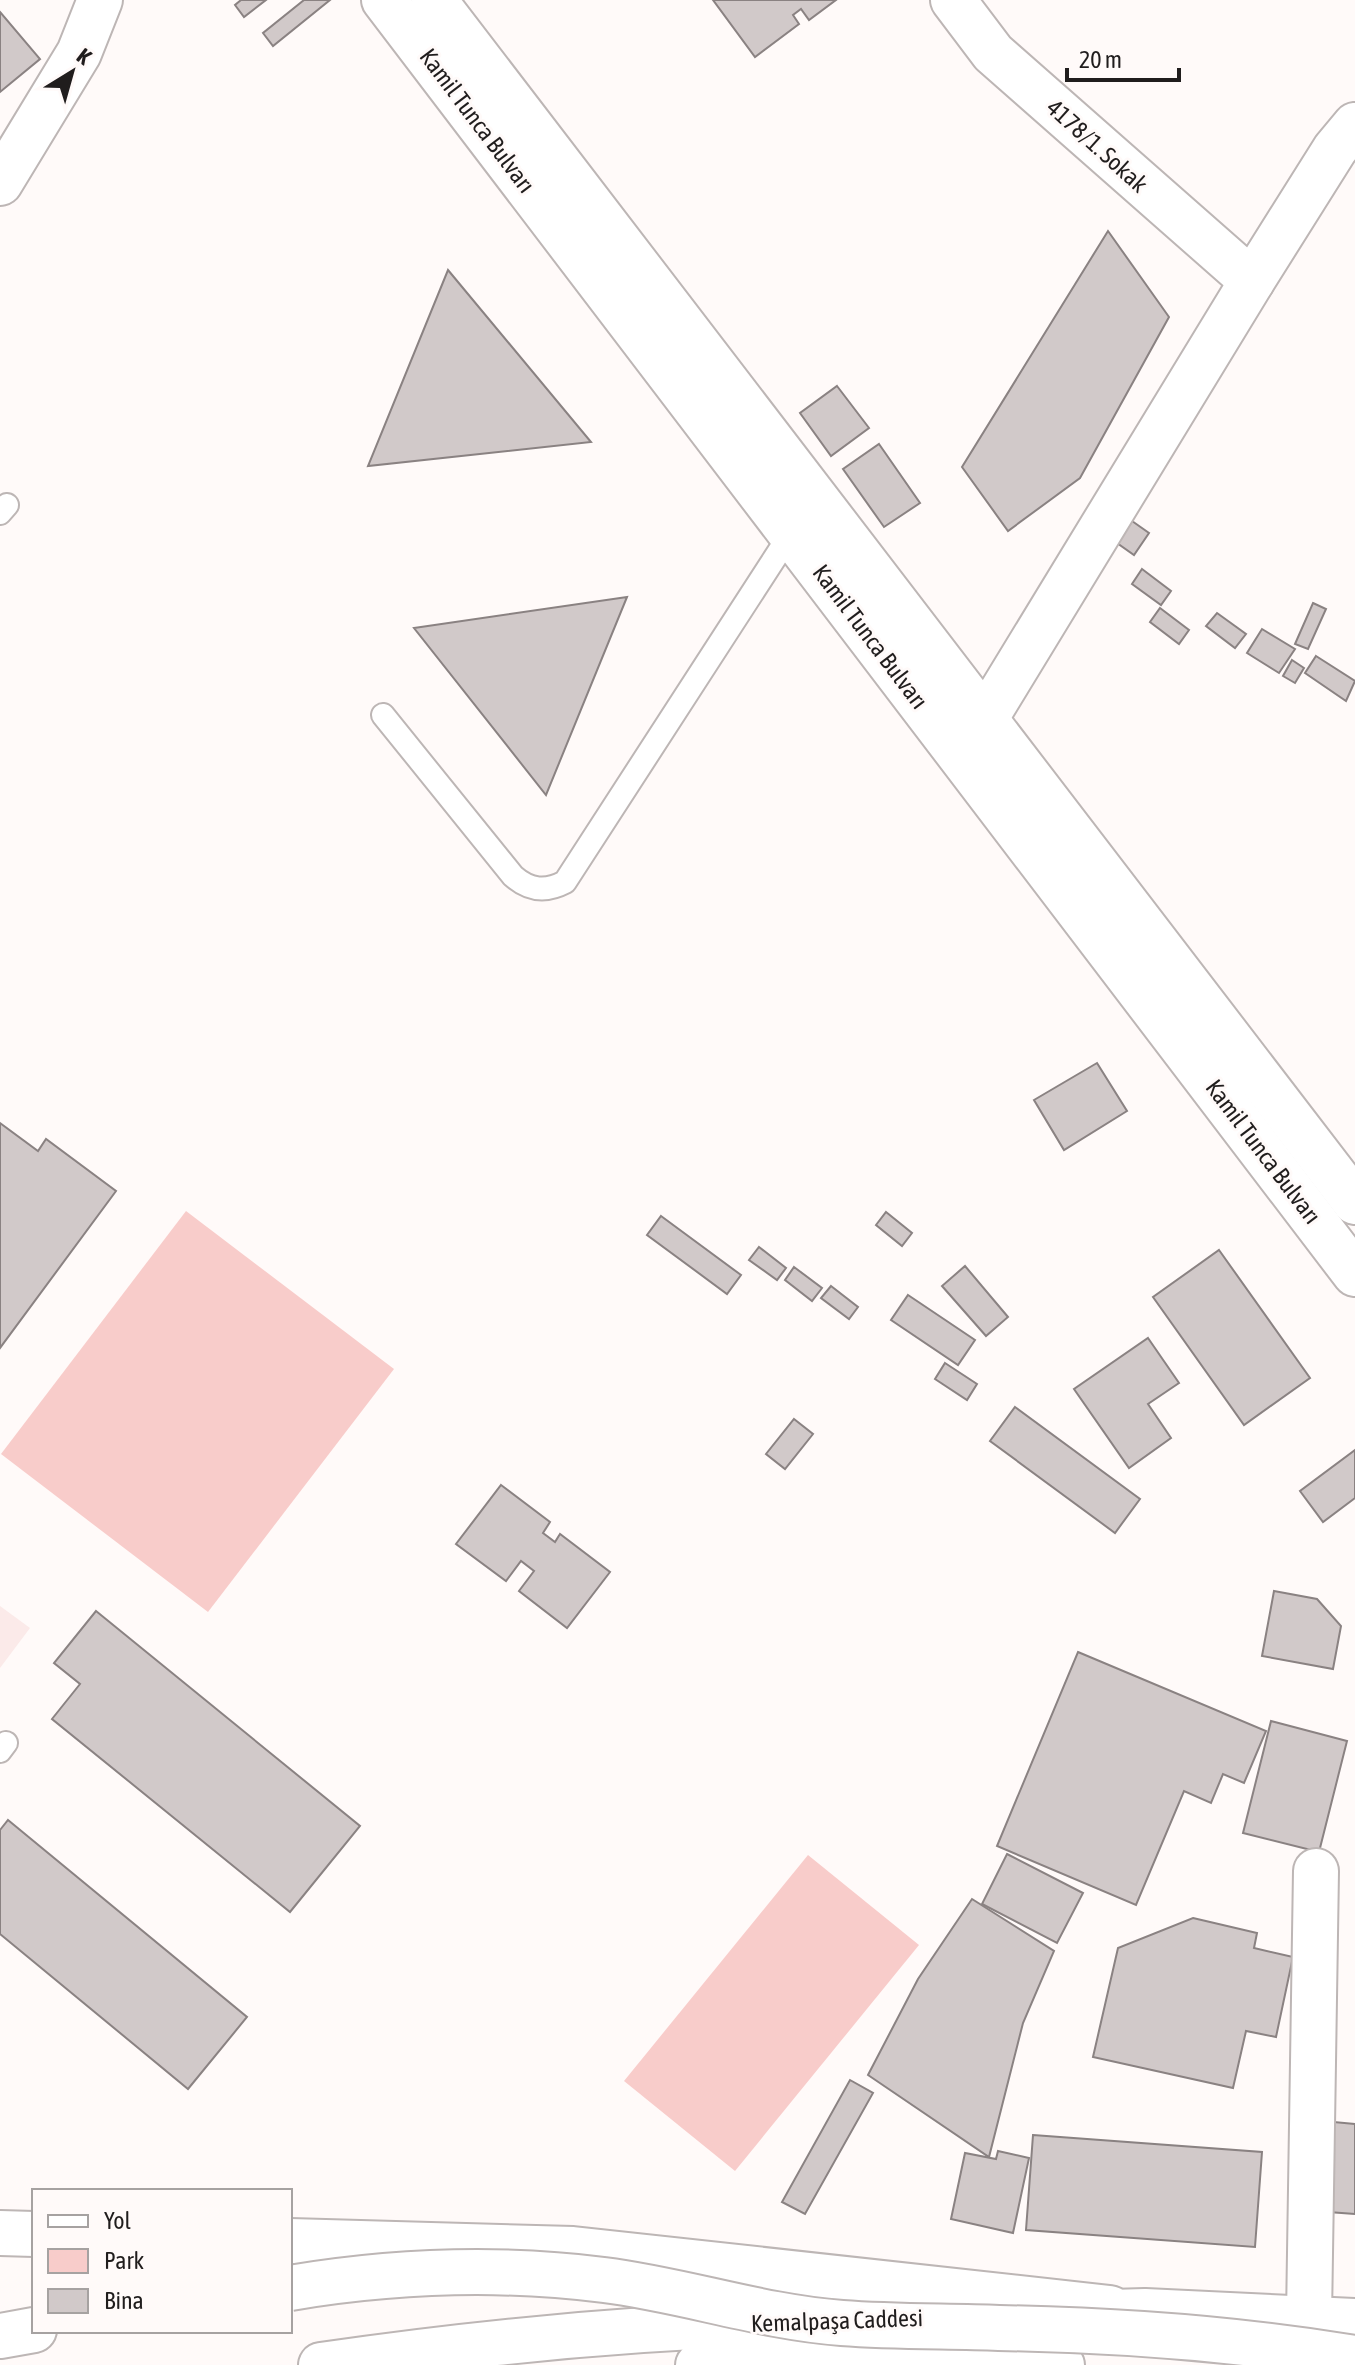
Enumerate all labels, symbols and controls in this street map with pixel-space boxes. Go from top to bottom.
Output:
north arrow [32,32,112,112]
scale bar [1067,32,1179,82]
text: K [72,42,96,70]
street label: Kamil Tunca Bulvarı [414,43,540,198]
text: 20 m [1079,46,1122,73]
street label: 4178/1. Sokak [1042,94,1153,198]
street label: Kamil Tunca Bulvarı [807,559,933,714]
street label: Kamil Tunca Bulvarı [1200,1074,1326,1229]
legend [32,2189,292,2333]
text: Yol [104,2207,132,2234]
text: Park [104,2247,145,2274]
text: Bina [104,2287,144,2314]
street label: Kemalpaşa Caddesi [751,2304,923,2337]

